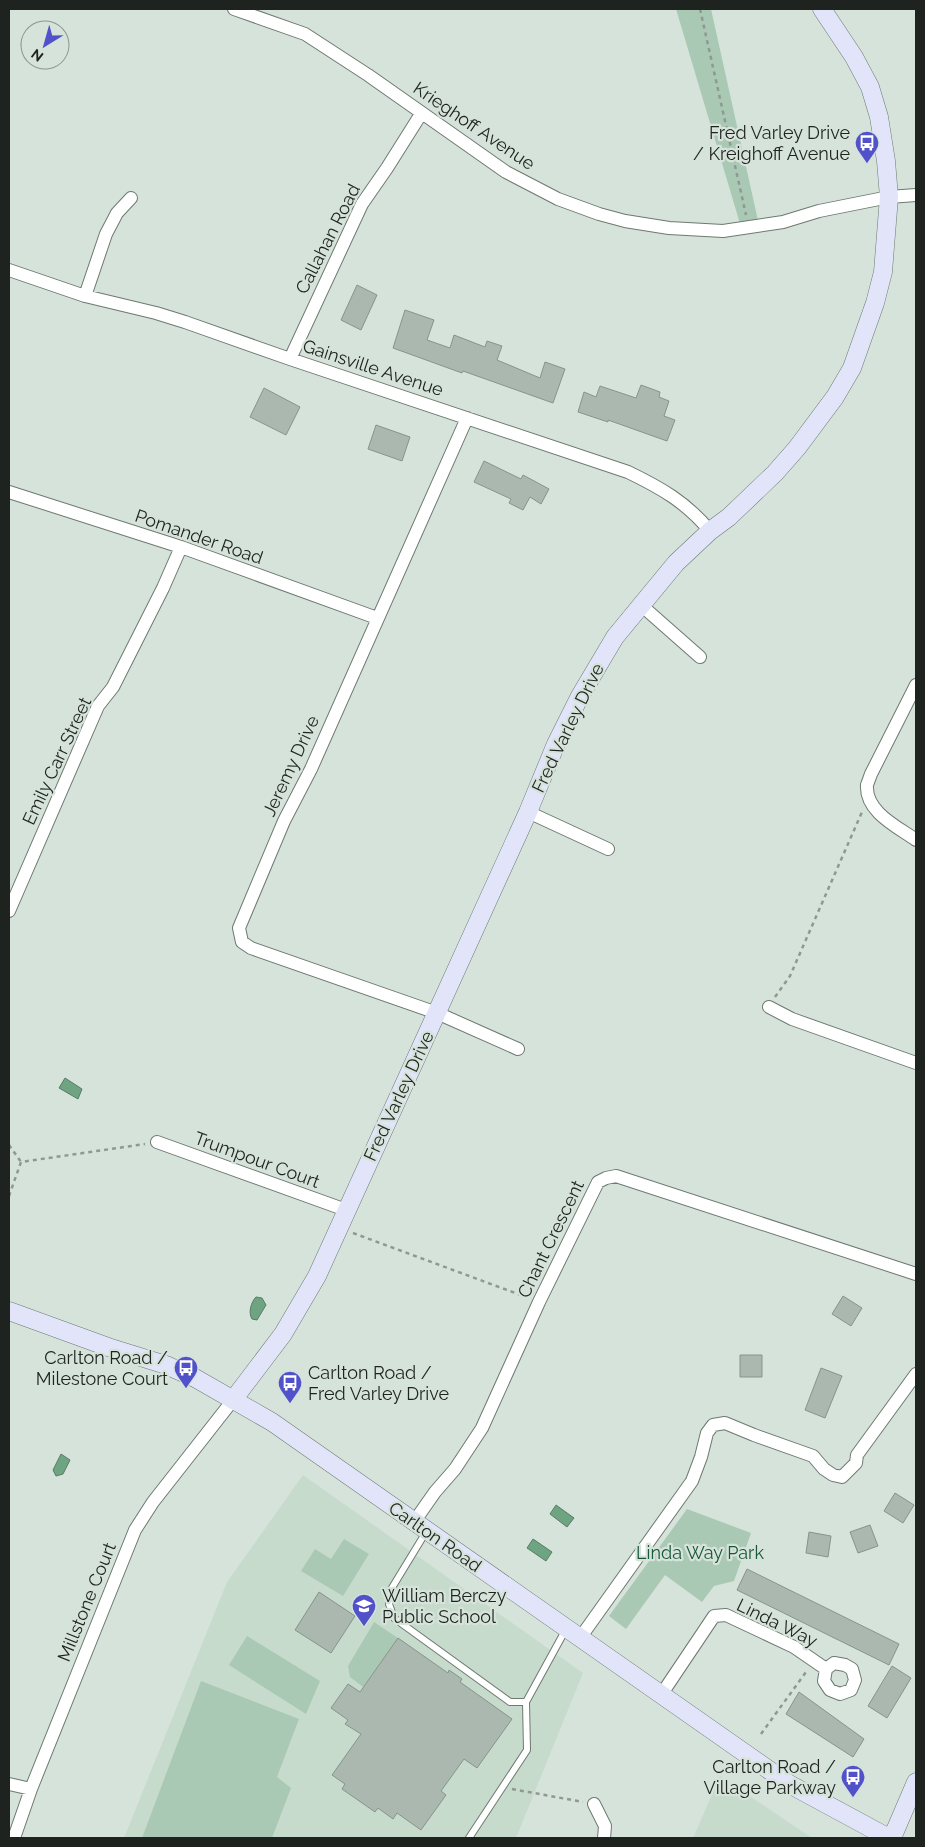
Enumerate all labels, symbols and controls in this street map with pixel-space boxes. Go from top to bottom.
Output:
north arrow [20,20,70,70]
text: N [28,46,46,65]
street label: Krieghoff Avenue [410,77,539,174]
place label: Fred Varley Drive / Kreighoff Avenue [693,122,850,164]
bus stop icon: Fred Varley Drive / Kreighoff Avenue [854,130,880,164]
street label: Callahan Road [291,180,364,297]
street label: Gainsville Avenue [300,335,447,400]
street label: Pomander Road [132,505,266,568]
street label: Fred Varley Drive [527,659,608,796]
street label: Emily Carr Street [18,694,95,828]
street label: Jeremy Drive [258,712,323,820]
street label: Fred Varley Drive [359,1027,438,1164]
street label: Trumpour Court [192,1127,323,1192]
street label: Chant Crescent [513,1177,588,1301]
place label: Carlton Road / Milestone Court [36,1347,168,1389]
bus stop icon: Carlton Road / Milestone Court [173,1355,199,1389]
place label: Carlton Road / Fred Varley Drive [308,1362,450,1404]
bus stop icon: Carlton Road / Fred Varley Drive [277,1370,303,1404]
street label: Carlton Road [385,1497,486,1576]
street label: Millstone Court [53,1539,120,1664]
park label: Linda Way Park [636,1542,764,1563]
place label: William Berczy Public School [382,1585,507,1627]
school or university icon: William Berczy Public School [351,1593,377,1627]
street label: Linda Way [733,1594,821,1651]
place label: Carlton Road / Village Parkway [704,1756,836,1798]
bus stop icon: Carlton Road / Village Parkway [840,1764,866,1798]

